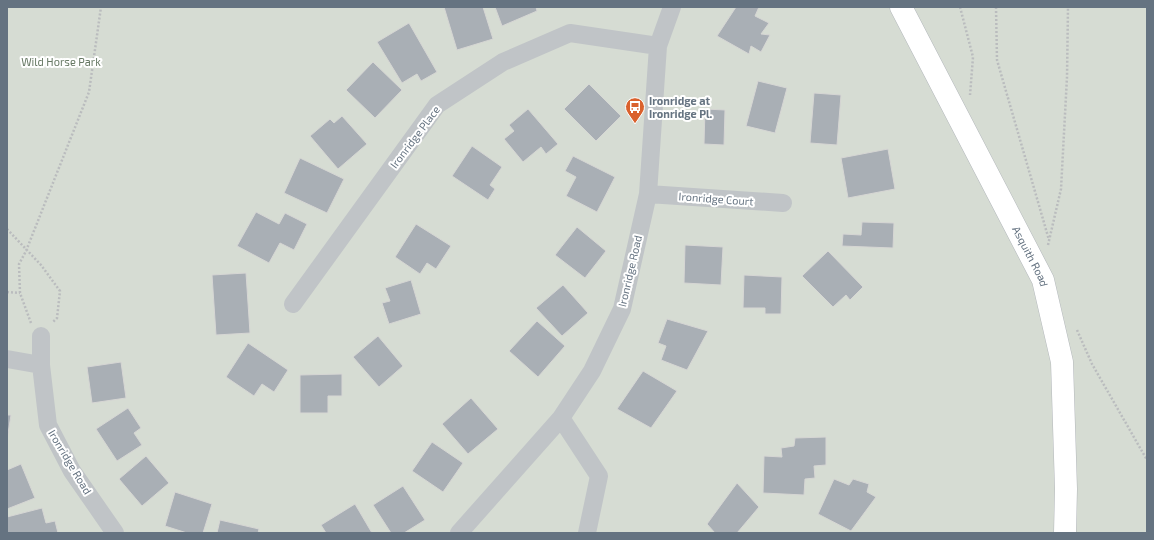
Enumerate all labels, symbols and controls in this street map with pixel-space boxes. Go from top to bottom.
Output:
park label: Wild Horse Park [21,55,101,68]
place label: Ironridge at Ironridge Pl. [649,94,713,120]
bus stop icon: Ironridge at Ironridge Pl. [624,96,646,124]
street label: Ironridge Place [387,103,442,170]
street label: Ironridge Court [678,189,754,208]
street label: Asquith Road [1010,224,1051,288]
street label: Ironridge Road [615,234,644,308]
street label: Ironridge Road [46,427,95,496]

